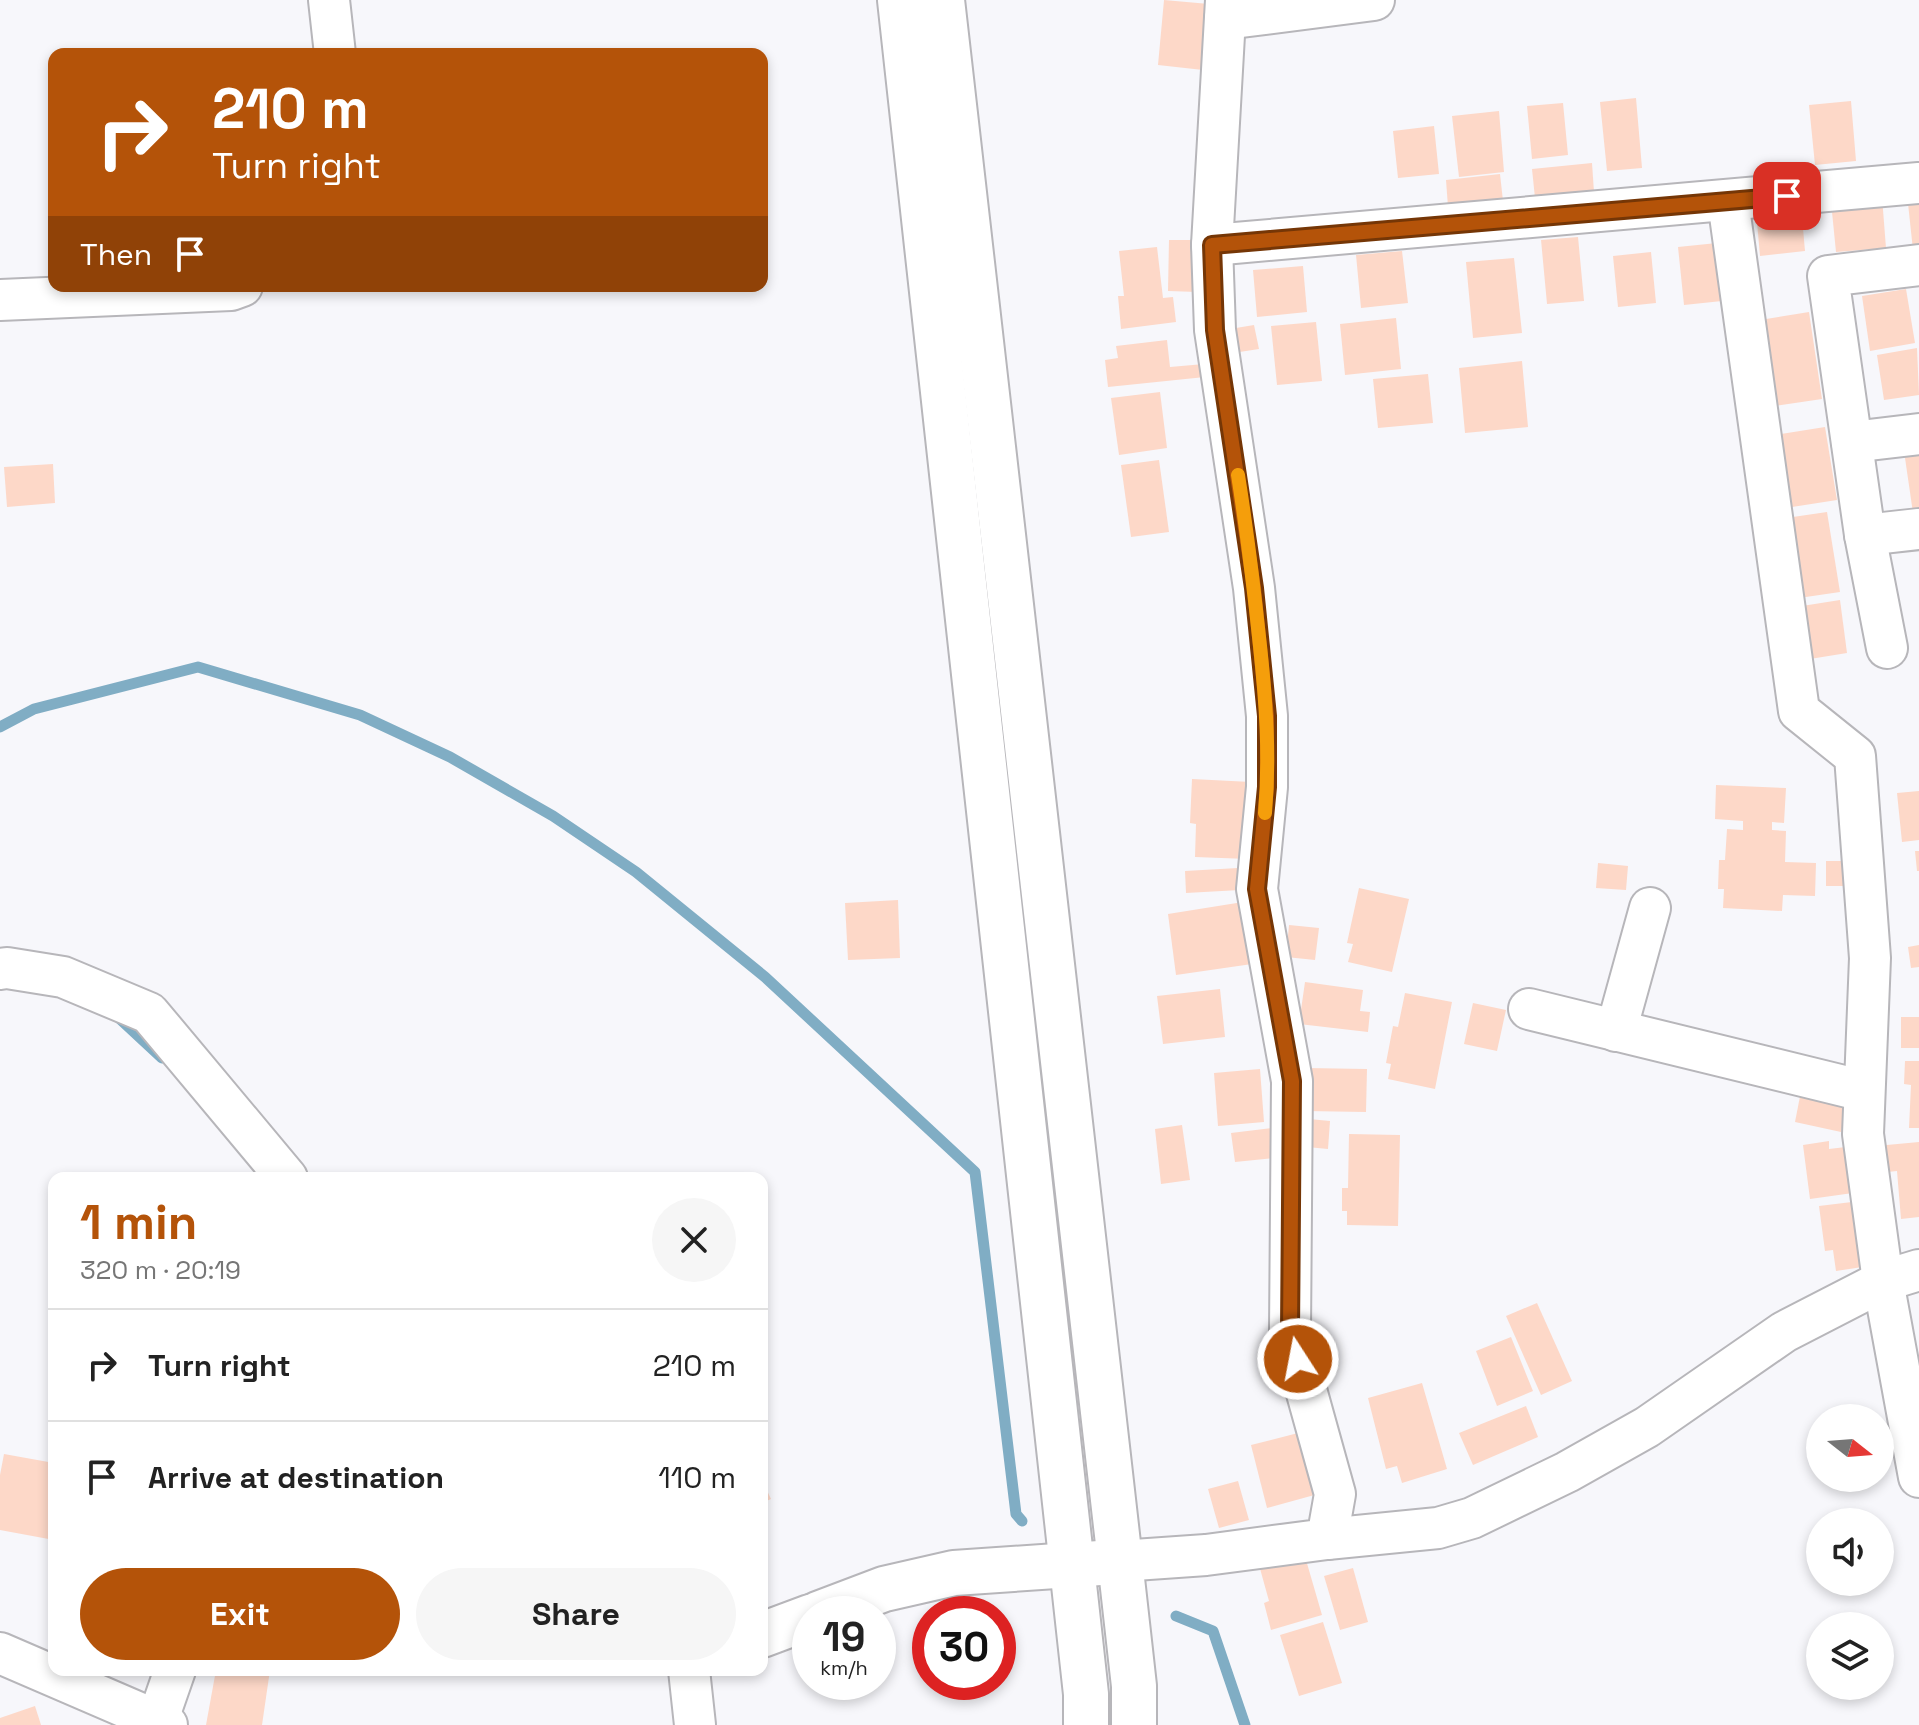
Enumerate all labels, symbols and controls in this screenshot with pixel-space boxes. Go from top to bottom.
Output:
text: 210 m [212,73,369,144]
icon: right [80,80,184,184]
text: Turn right [212,143,381,189]
pin [1753,162,1821,230]
icon: arrive [1765,174,1809,218]
icon: arrive [168,232,212,276]
text: Then [80,235,152,274]
text: 1 min [80,1192,197,1253]
button: close [652,1198,736,1282]
text: 320 m · 20:19 [80,1253,241,1287]
position arrow [1256,1317,1340,1401]
icon: right [80,1343,124,1387]
text: Turn right [148,1346,291,1385]
text: 210 m [653,1346,736,1385]
north arrow [1806,1404,1894,1492]
map controls [1806,1404,1894,1700]
icon: arrive [80,1455,124,1499]
text: Arrive at destination [148,1458,444,1497]
text: 110 m [658,1458,736,1497]
button: sound [1806,1508,1894,1596]
button: Exit [80,1568,400,1660]
button: Share [416,1568,736,1660]
speed limit sign: 30 [912,1596,1016,1700]
text: 19 [823,1612,865,1663]
button: layers [1806,1612,1894,1700]
text: km/h [820,1655,868,1681]

